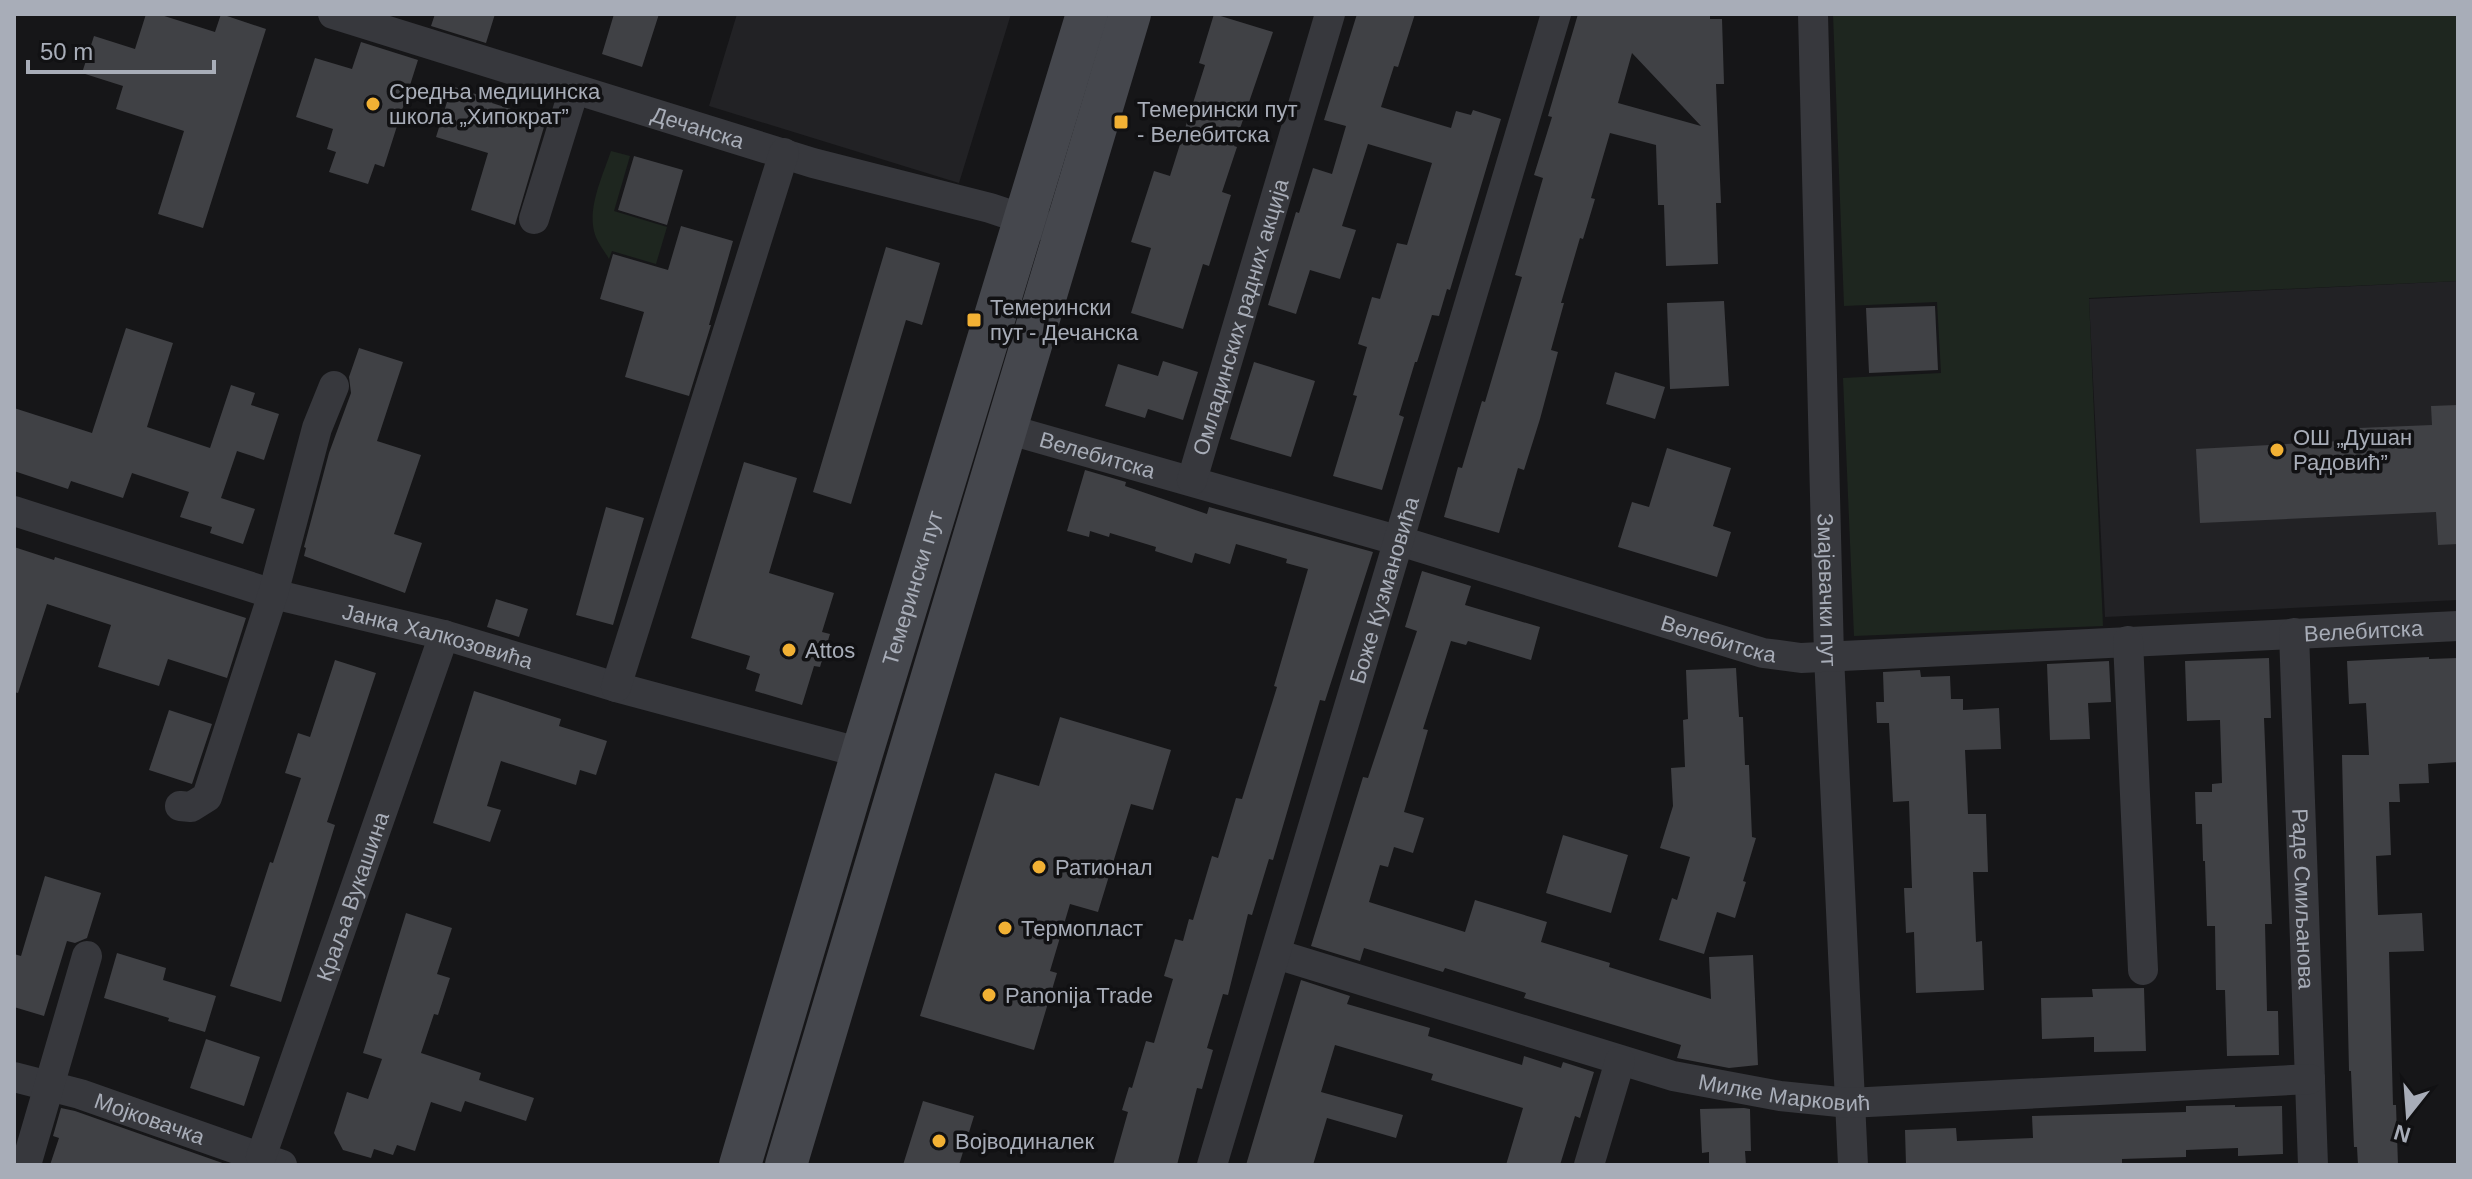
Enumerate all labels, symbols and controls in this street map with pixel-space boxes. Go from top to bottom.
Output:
scale bar [28,24,214,74]
text: 50 m [40,38,93,65]
place label: Средња медицинска школа „Хипократ” [389,79,601,129]
marker: Средња медицинска школа „Хипократ” [364,95,382,113]
place label: Темерински пут - Велебитска [1137,97,1298,147]
street label: Дечанска [648,102,748,154]
marker: Темерински пут - Велебитска [1112,113,1130,131]
street label: Омладинских радних акција [1188,175,1294,459]
place label: Темерински пут - Дечанска [990,295,1139,345]
marker: Темерински пут - Дечанска [965,311,983,329]
place label: ОШ „Душан Радовић” [2293,425,2412,475]
street label: Велебитска [1037,427,1159,484]
marker: ОШ „Душан Радовић” [2268,441,2286,459]
street label: Боже Кузмановића [1345,493,1424,687]
street label: Темерински пут [877,508,948,669]
street label: Змајевачки пут [1812,513,1841,667]
street label: Јанка Халкозовића [340,599,536,674]
street label: Велебитска [1658,610,1778,668]
street label: Велебитска [2303,616,2424,646]
place label: Attos [805,638,855,663]
marker: Attos [780,641,798,659]
street label: Краља Вукашина [312,808,394,985]
street label: Раде Смиљанова [2287,808,2319,991]
place label: Ратионал [1055,855,1153,880]
marker: Ратионал [1030,858,1048,876]
place label: Термопласт [1021,916,1143,941]
marker: Термопласт [996,919,1014,937]
place label: Panonija Trade [1005,983,1153,1008]
marker: Panonija Trade [980,986,998,1004]
street label: Милке Марковић [1696,1069,1871,1116]
north arrow [2368,1075,2448,1155]
street label: Мојковачка [91,1088,209,1150]
text: N [2391,1119,2414,1148]
place label: Војводиналек [955,1129,1095,1154]
marker: Војводиналек [930,1132,948,1150]

